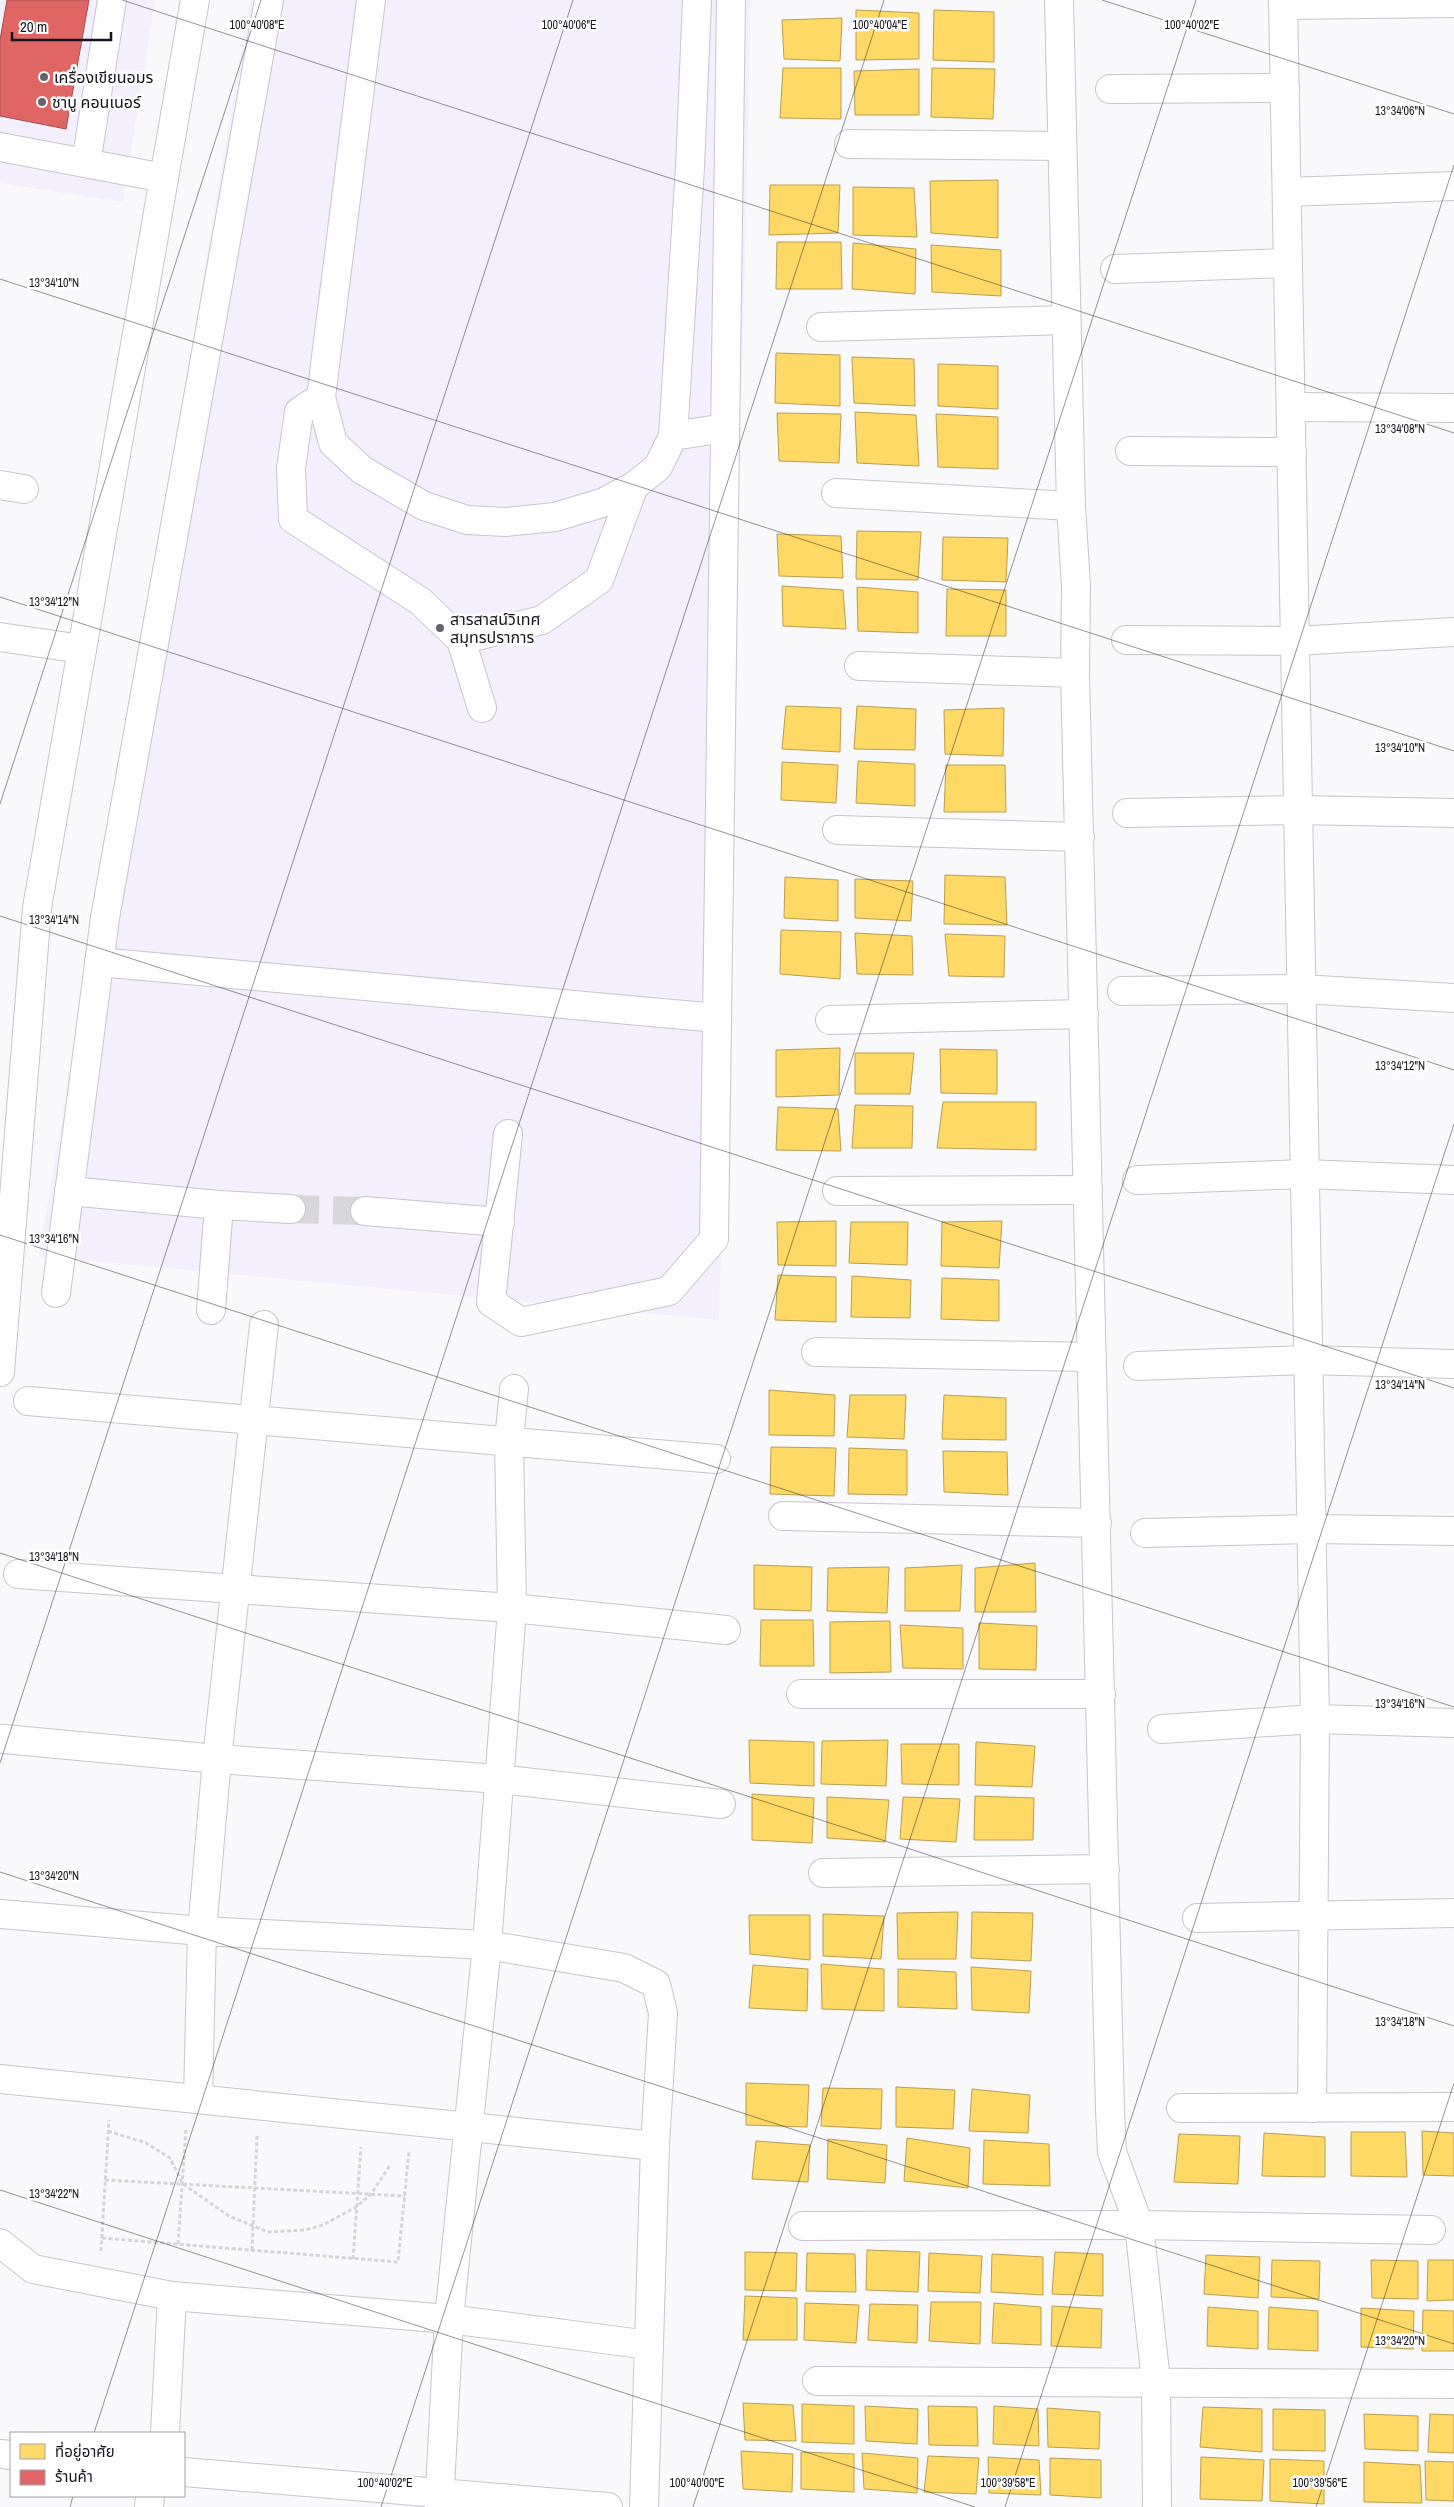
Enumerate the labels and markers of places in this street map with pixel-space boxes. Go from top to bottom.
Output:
place label: เครื่องเขียนอมร [54,66,154,88]
marker: เครื่องเขียนอมร [38,71,50,83]
place label: ชาบู คอนเนอร์ [52,91,142,113]
marker: ชาบู คอนเนอร์ [36,96,48,108]
place label: สารสาสน์วิเทศ สมุทรปราการ [450,608,540,648]
marker: สารสาสน์วิเทศ สมุทรปราการ [434,622,446,634]

